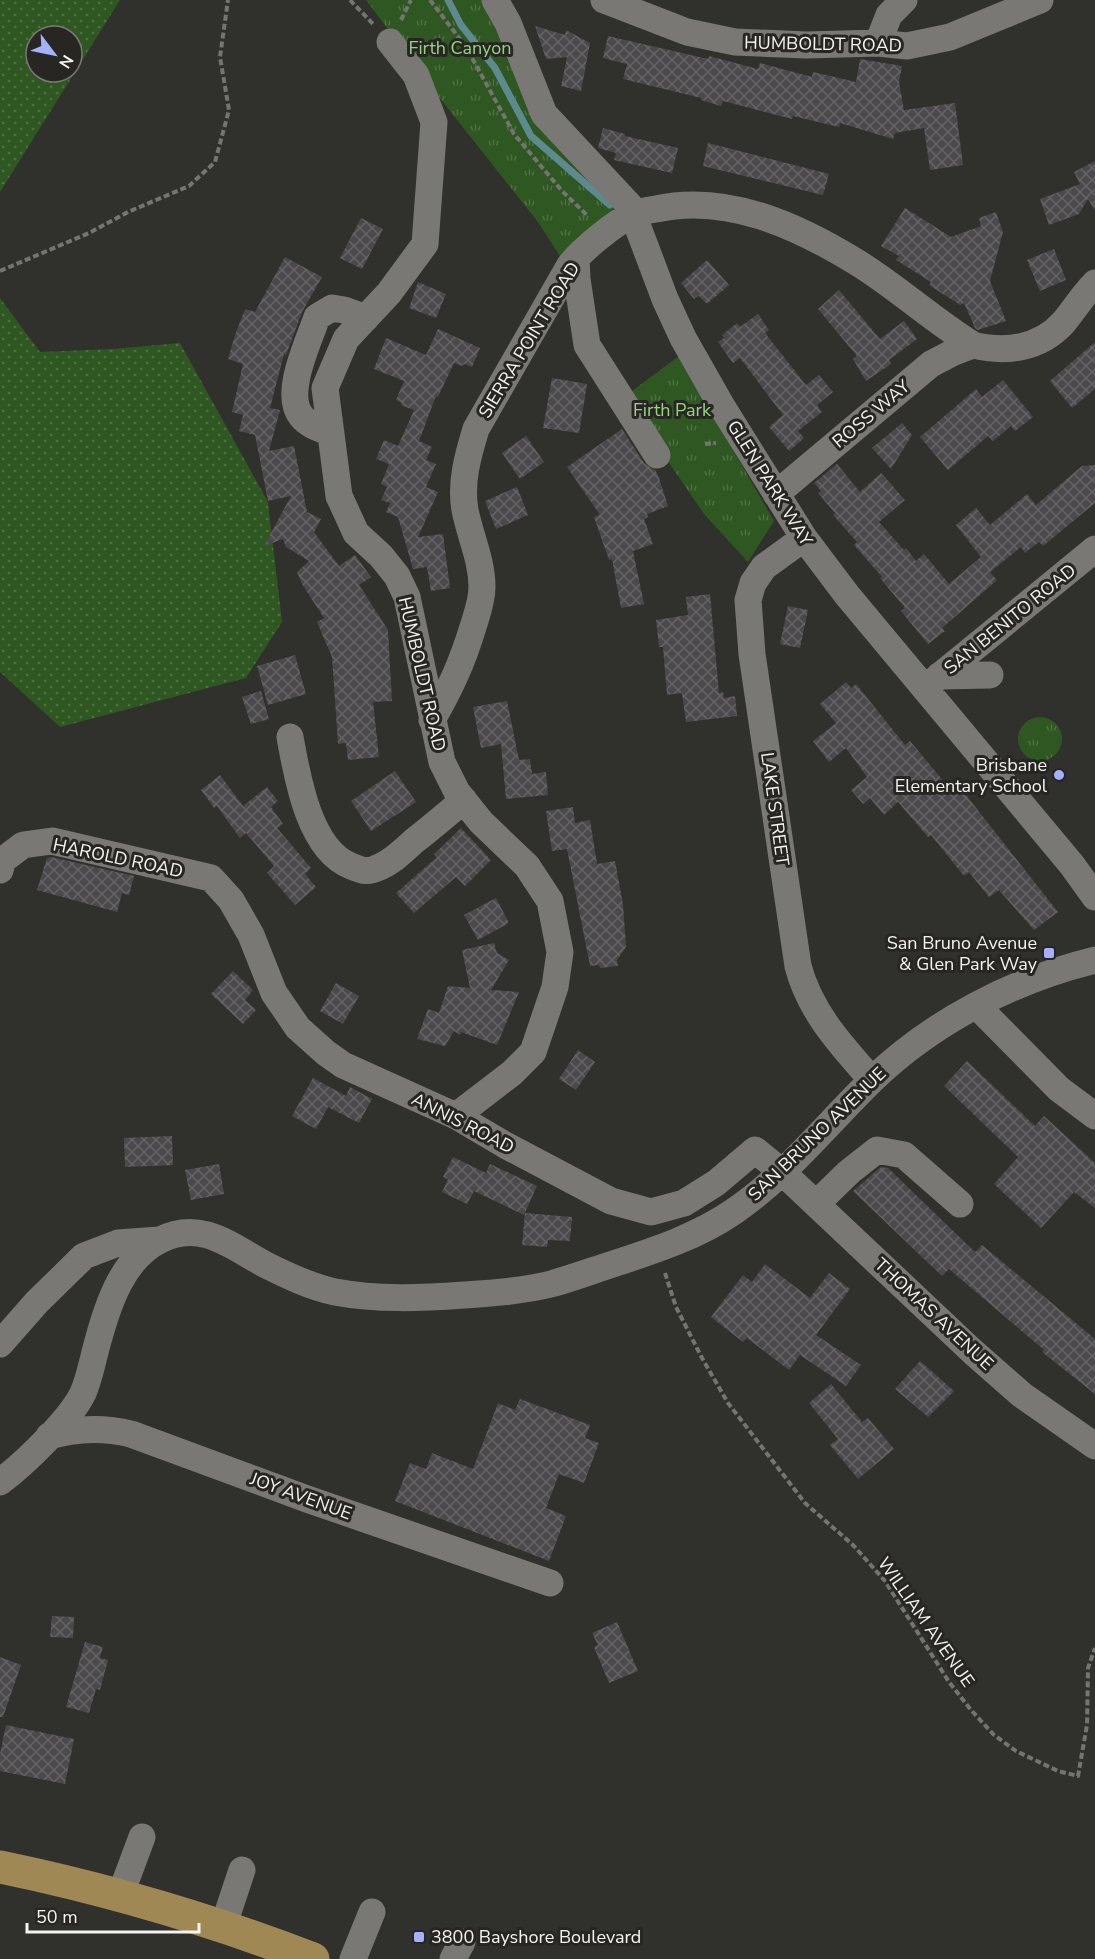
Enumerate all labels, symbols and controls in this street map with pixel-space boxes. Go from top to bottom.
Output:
north arrow [24,24,84,84]
street label: HUMBOLDT ROAD [744,31,902,57]
park label: Firth Canyon [409,36,511,60]
text: N [53,51,78,72]
street label: SIERRA POINT ROAD [473,257,585,423]
street label: ROSS WAY [827,374,915,453]
park label: Firth Park [633,398,712,422]
street label: GLEN PARK WAY [722,416,818,551]
street label: SAN BENITO ROAD [939,558,1081,680]
street label: HUMBOLDT ROAD [393,594,451,754]
street label: LAKE STREET [755,751,795,867]
place label: Brisbane Elementary School [895,753,1048,798]
marker: Brisbane Elementary School [1052,768,1066,782]
street label: HAROLD ROAD [51,833,185,883]
place label: San Bruno Avenue & Glen Park Way [887,931,1038,976]
marker: San Bruno Avenue & Glen Park Way [1042,946,1056,960]
street label: SAN BRUNO AVENUE [743,1062,891,1206]
street label: ANNIS ROAD [408,1087,518,1159]
street label: THOMAS AVENUE [869,1253,999,1375]
street label: JOY AVENUE [246,1466,355,1525]
street label: WILLIAM AVENUE [872,1552,980,1692]
scale bar [27,1896,200,1934]
text: 50 m [36,1905,78,1929]
place label: 3800 Bayshore Boulevard [431,1925,641,1949]
marker: 3800 Bayshore Boulevard [412,1930,426,1944]

